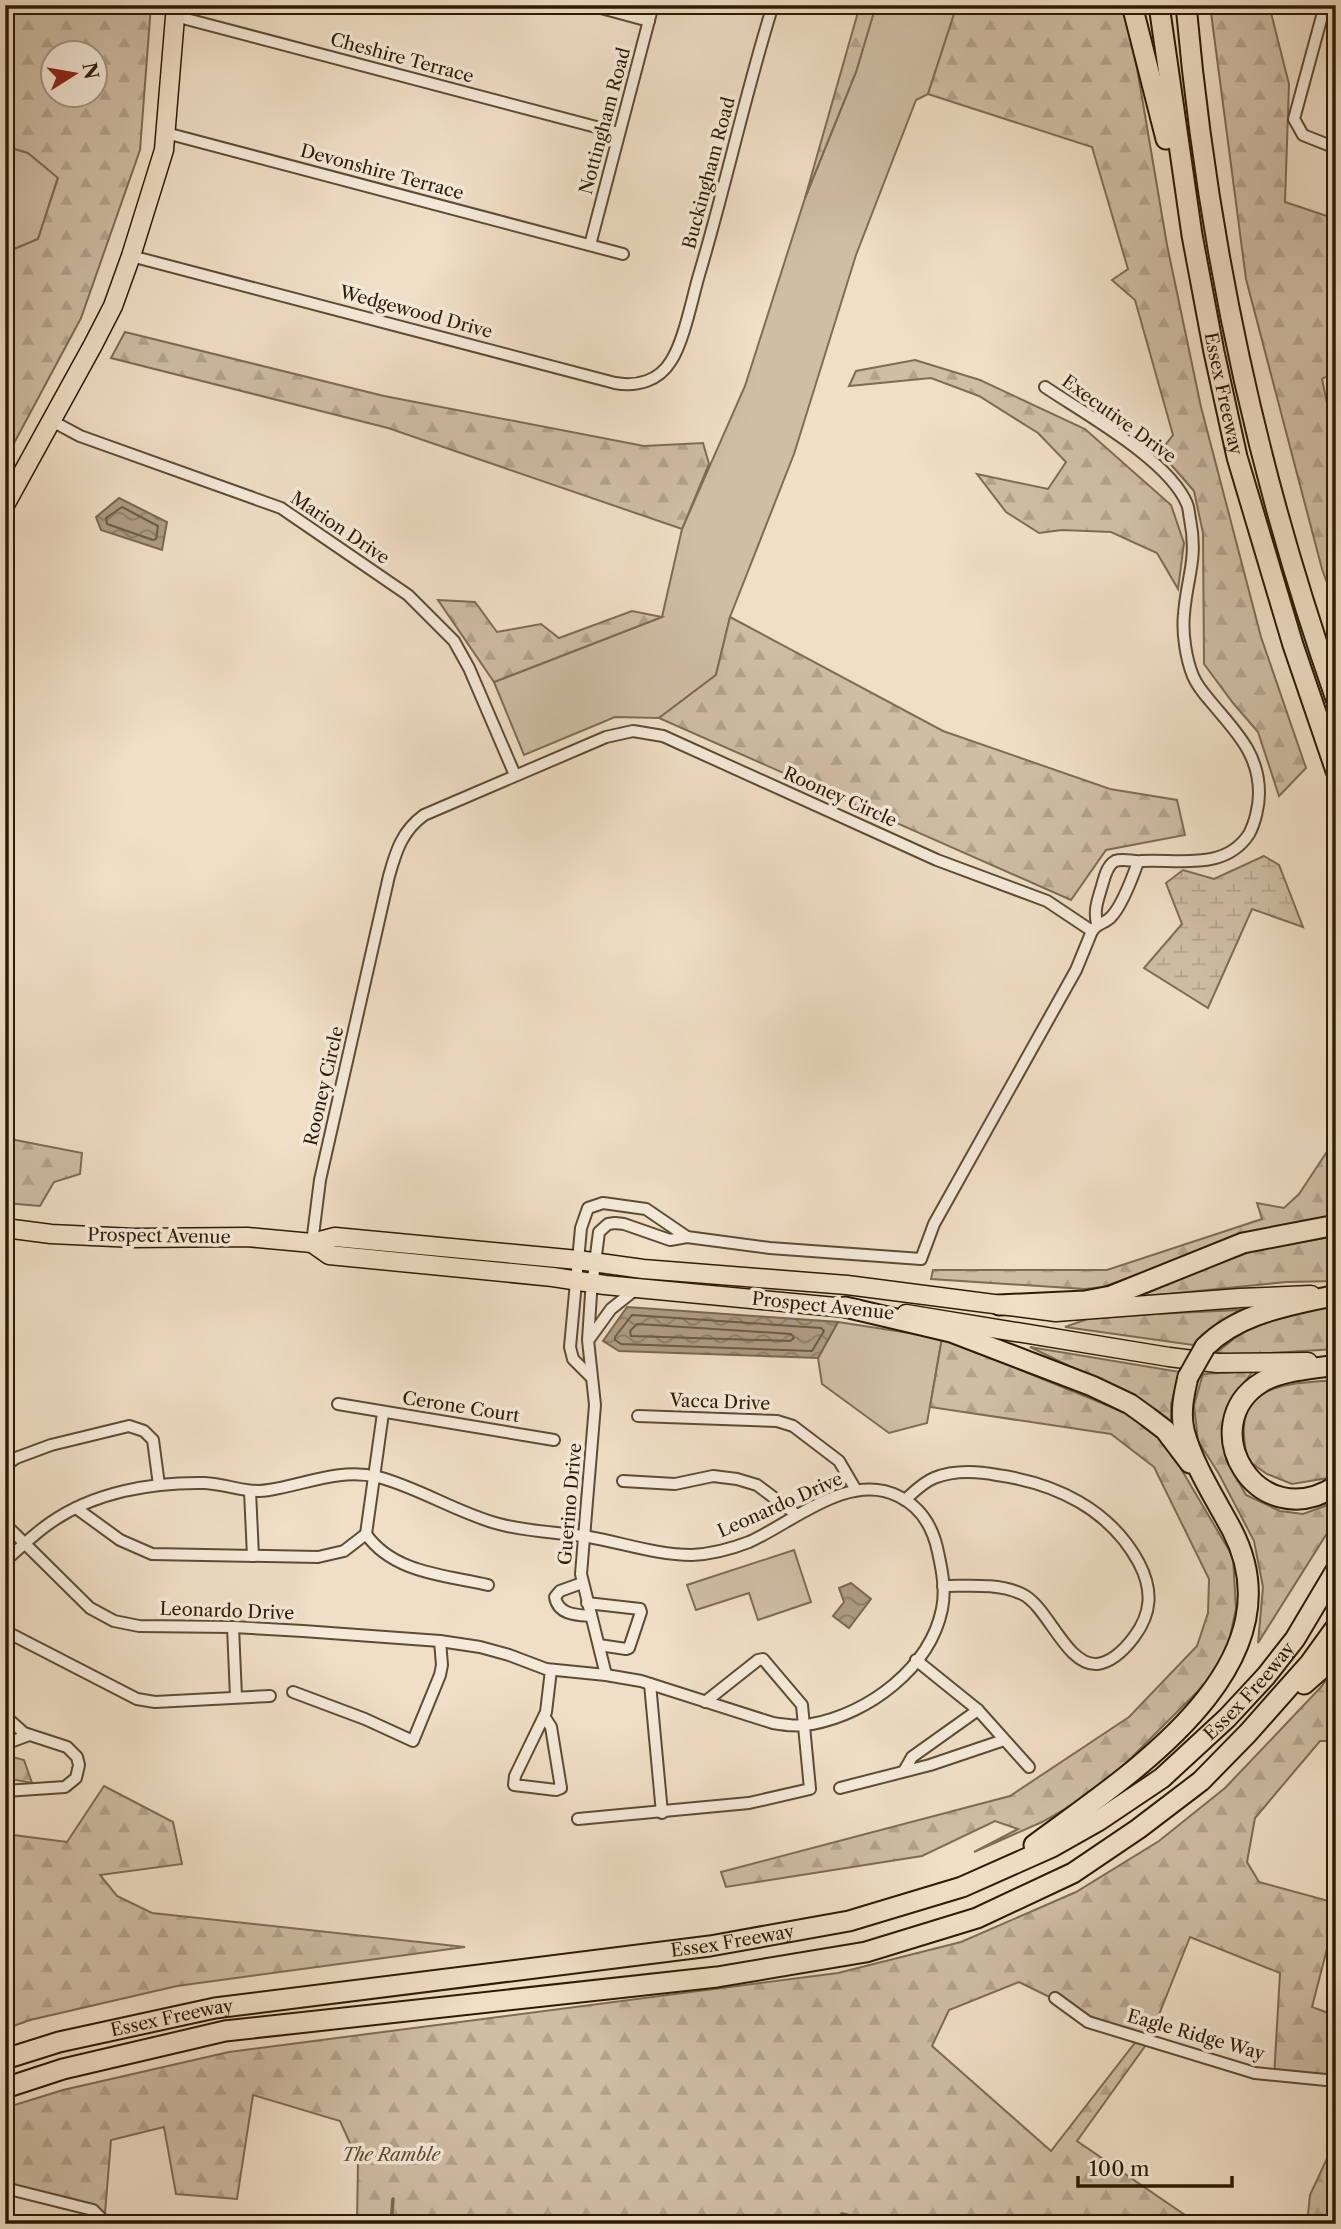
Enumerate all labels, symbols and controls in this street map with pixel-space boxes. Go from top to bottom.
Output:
street label: Cheshire Terrace [328,28,476,88]
north arrow [38,38,108,108]
street label: Nottingham Road [575,45,635,197]
text: N [77,61,103,81]
street label: Buckingham Road [678,94,740,251]
street label: Devonshire Terrace [298,140,466,204]
street label: Wedgewood Drive [336,281,495,343]
street label: Essex Freeway [1200,330,1247,458]
street label: Executive Drive [1058,370,1180,468]
street label: Marion Drive [286,487,394,569]
street label: Rooney Circle [780,762,900,832]
street label: Rooney Circle [300,1024,348,1148]
street label: Prospect Avenue [87,1224,231,1248]
street label: Prospect Avenue [751,1288,895,1324]
street label: Cerone Court [401,1387,522,1427]
street label: Vacca Drive [668,1389,771,1415]
street label: Guerino Drive [554,1442,586,1566]
street label: Leonardo Drive [714,1468,846,1542]
street label: Leonardo Drive [159,1598,295,1624]
street label: Essex Freeway [1199,1637,1300,1745]
street label: Essex Freeway [669,1920,797,1962]
street label: Essex Freeway [108,1995,235,2041]
street label: Eagle Ridge Way [1125,2005,1268,2065]
park label: The Ramble [342,2144,441,2166]
scale bar [1078,2145,1232,2189]
text: 100 m [1089,2156,1150,2181]

